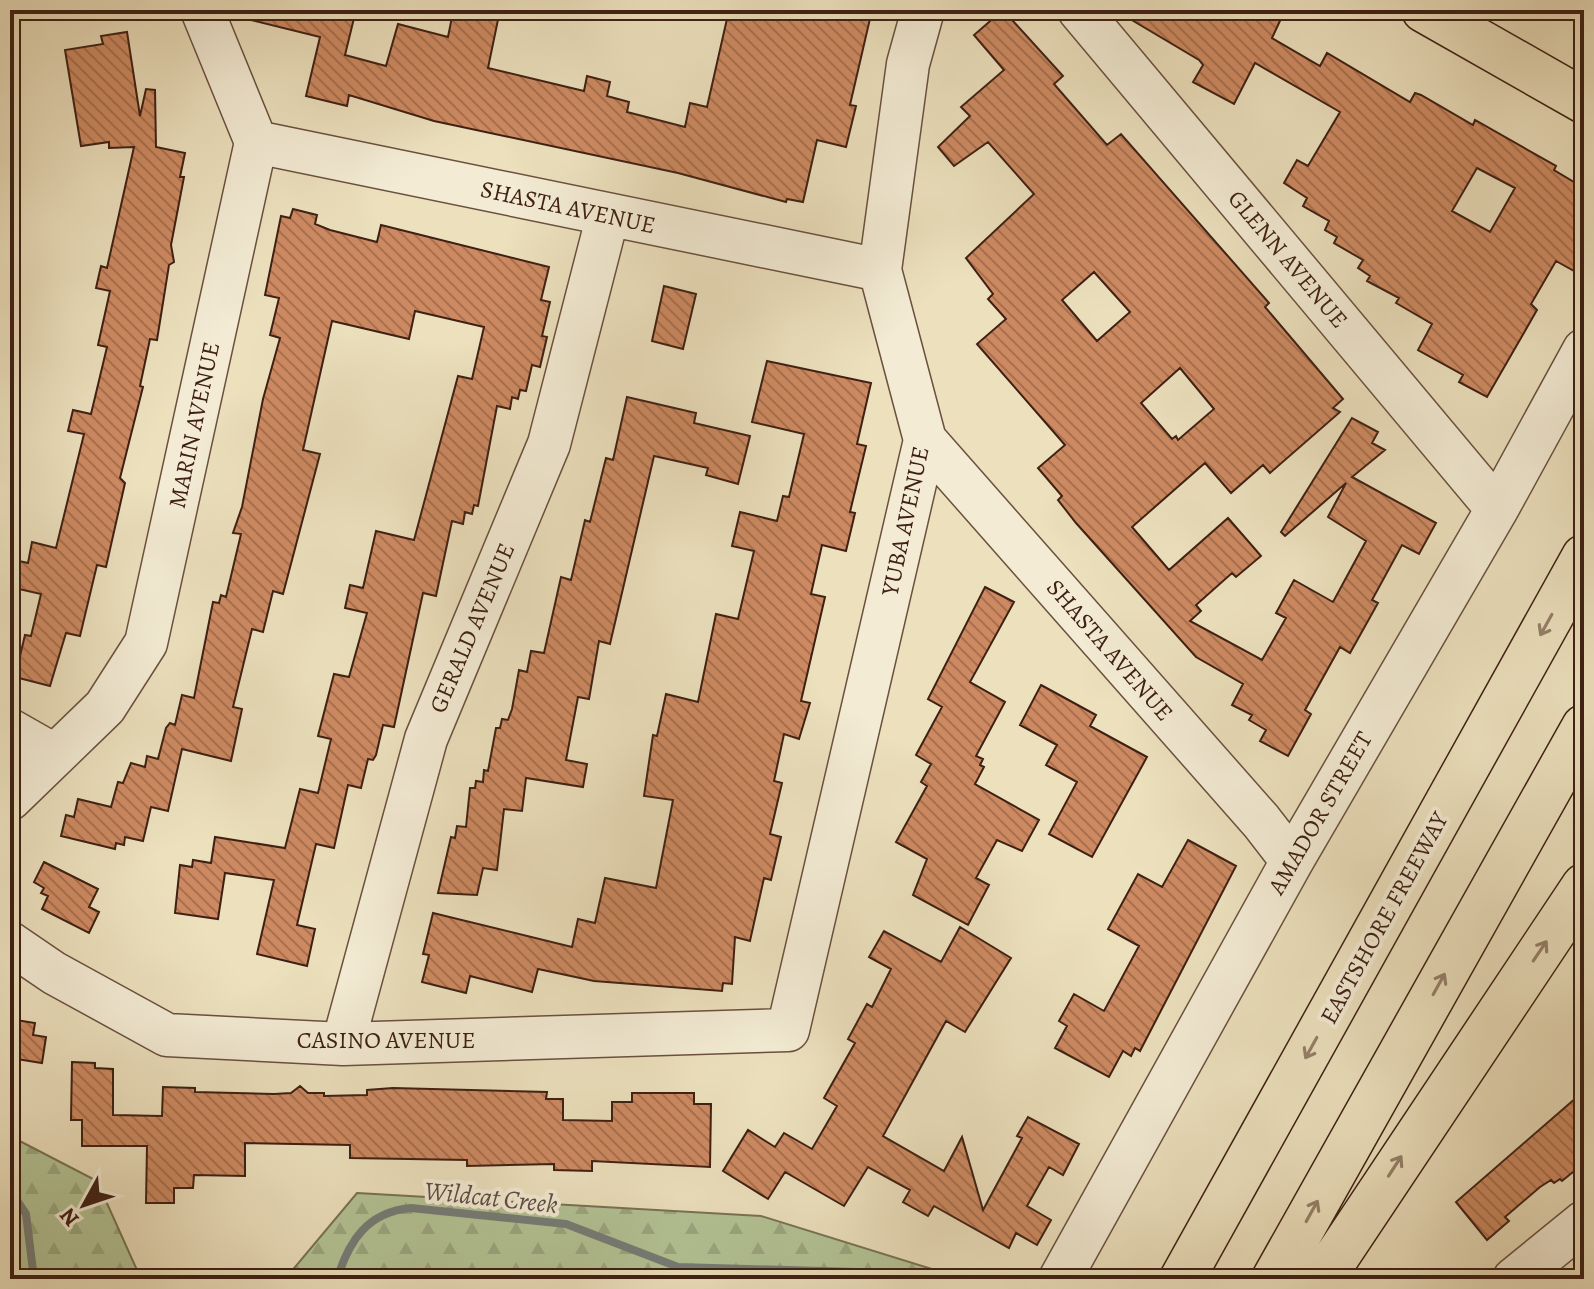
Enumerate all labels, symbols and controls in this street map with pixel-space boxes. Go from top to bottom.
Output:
street label: SHASTA AVENUE [478,173,658,241]
street label: GLENN AVENUE [1221,183,1355,335]
street label: MARIN AVENUE [161,339,227,511]
street label: YUBA AVENUE [873,443,936,600]
street label: GERALD AVENUE [422,538,522,718]
street label: SHASTA AVENUE [1039,572,1181,728]
one-way arrow [1538,613,1553,637]
street label: AMADOR STREET [1260,726,1380,901]
street label: EASTSHORE FREEWAY [1312,805,1456,1030]
one-way arrow [1532,940,1548,963]
one-way arrow [1432,973,1447,997]
street label: CASINO AVENUE [297,1024,475,1056]
one-way arrow [1303,1036,1318,1060]
one-way arrow [1386,1156,1403,1178]
north arrow [44,1165,124,1245]
water label: Wildcat Creek [422,1173,559,1222]
one-way arrow [1304,1200,1320,1223]
text: N [53,1201,86,1233]

